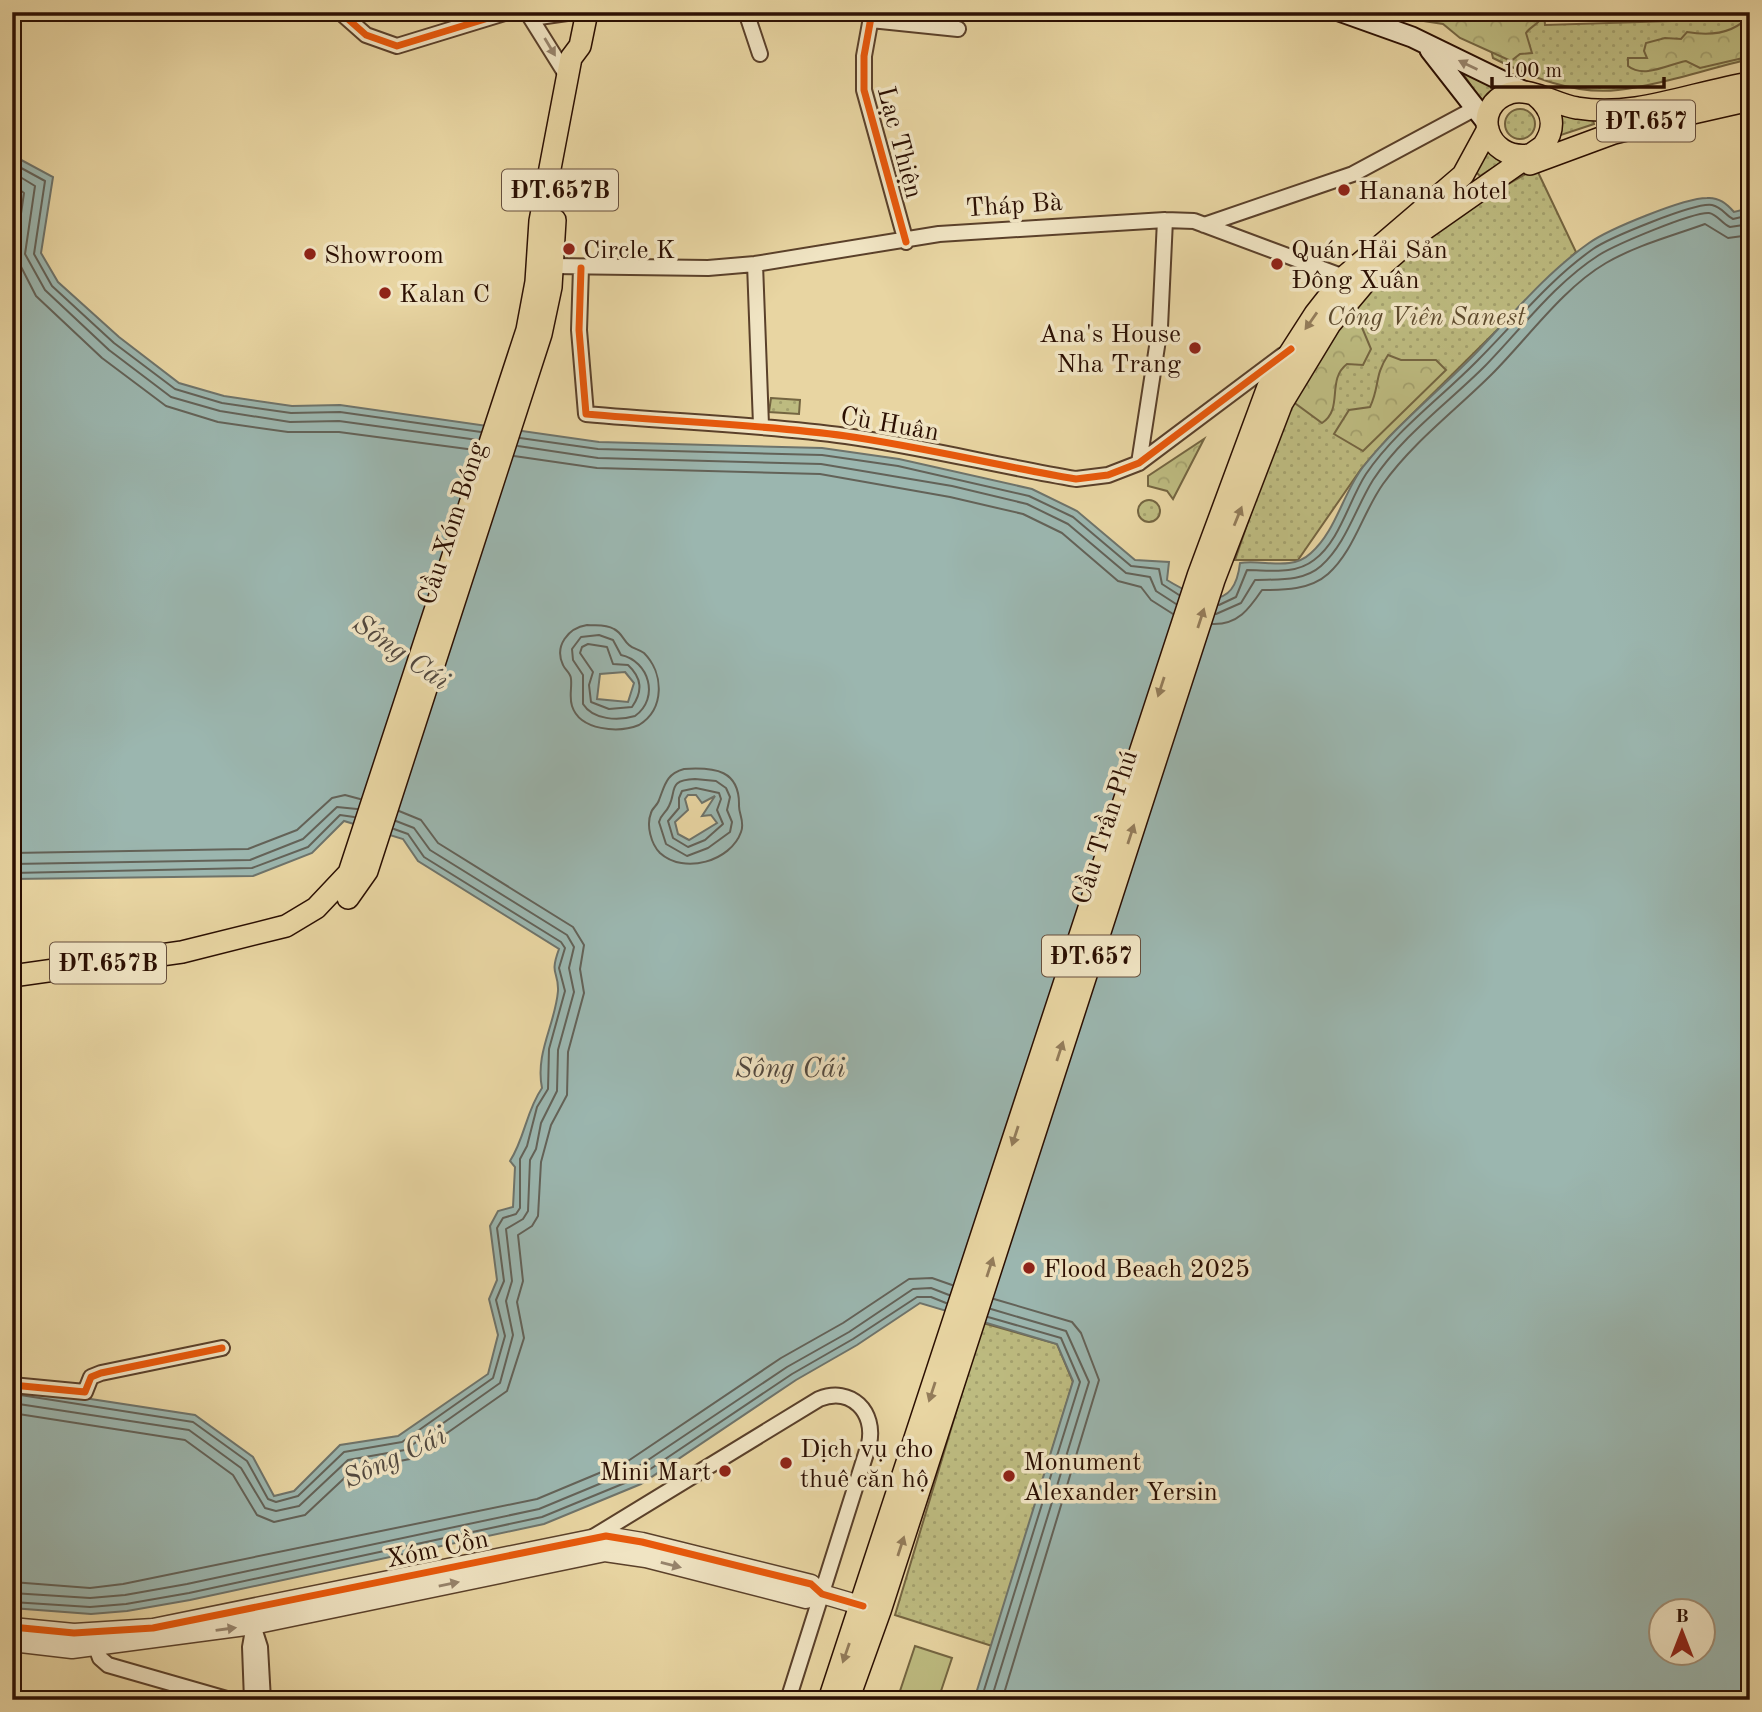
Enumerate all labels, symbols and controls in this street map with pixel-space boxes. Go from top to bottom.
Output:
one-way arrow [543,38,556,57]
scale bar [1492,46,1664,90]
one-way arrow [1458,59,1478,70]
text: 100 m [1503,61,1562,82]
street label: Lạc Thiện [872,84,926,201]
road number: ĐT.657 [1597,100,1695,141]
road number: ĐT.657B [502,170,618,210]
place label: Hanana hotel [1358,179,1508,205]
marker: Hanana hotel [1336,182,1352,198]
street label: Tháp Bà [965,190,1064,222]
place label: Circle K [583,238,675,264]
place label: Quán Hải Sản Đông Xuân [1291,238,1448,294]
marker: Circle K [561,241,577,257]
place label: Showroom [324,243,444,269]
marker: Showroom [302,246,318,262]
marker: Quán Hải Sản Đông Xuân [1269,256,1285,272]
place label: Kalan C [399,282,490,308]
marker: Kalan C [377,285,393,301]
park label: Công Viên Sanest [1326,305,1526,331]
one-way arrow [1304,312,1318,330]
place label: Ana's House Nha Trang [1039,322,1181,378]
marker: Ana's House Nha Trang [1187,340,1203,356]
street label: Cù Huân [838,403,941,446]
street label: Cầu Xóm Bóng [412,438,492,608]
one-way arrow [1233,505,1244,526]
one-way arrow [1196,608,1207,629]
water label: Sông Cái [347,610,454,697]
one-way arrow [1155,677,1166,698]
street label: Cầu Trần Phú [1067,747,1143,908]
one-way arrow [1126,824,1136,845]
road number: ĐT.657 [1042,936,1140,976]
road number: ĐT.657B [50,943,166,984]
one-way arrow [1055,1040,1066,1061]
water label: Sông Cái [735,1056,845,1084]
one-way arrow [1009,1126,1020,1147]
one-way arrow [985,1256,996,1277]
place label: Flood Beach 2025 [1043,1257,1250,1283]
marker: Flood Beach 2025 [1021,1260,1037,1276]
one-way arrow [926,1382,936,1403]
water label: Sông Cái [339,1423,451,1495]
place label: Dịch vụ cho thuê căn hộ [800,1437,933,1493]
place label: Monument Alexander Yersin [1023,1450,1218,1506]
marker: Dịch vụ cho thuê căn hộ [778,1455,794,1471]
place label: Mini Mart [599,1460,711,1486]
marker: Mini Mart [717,1463,733,1479]
marker: Monument Alexander Yersin [1001,1468,1017,1484]
street label: Xóm Cồn [383,1524,491,1573]
one-way arrow [896,1536,907,1557]
one-way arrow [661,1560,683,1571]
one-way arrow [438,1578,460,1589]
north arrow [1646,1596,1716,1666]
text: B [1675,1608,1689,1627]
one-way arrow [215,1623,237,1634]
one-way arrow [840,1642,851,1663]

